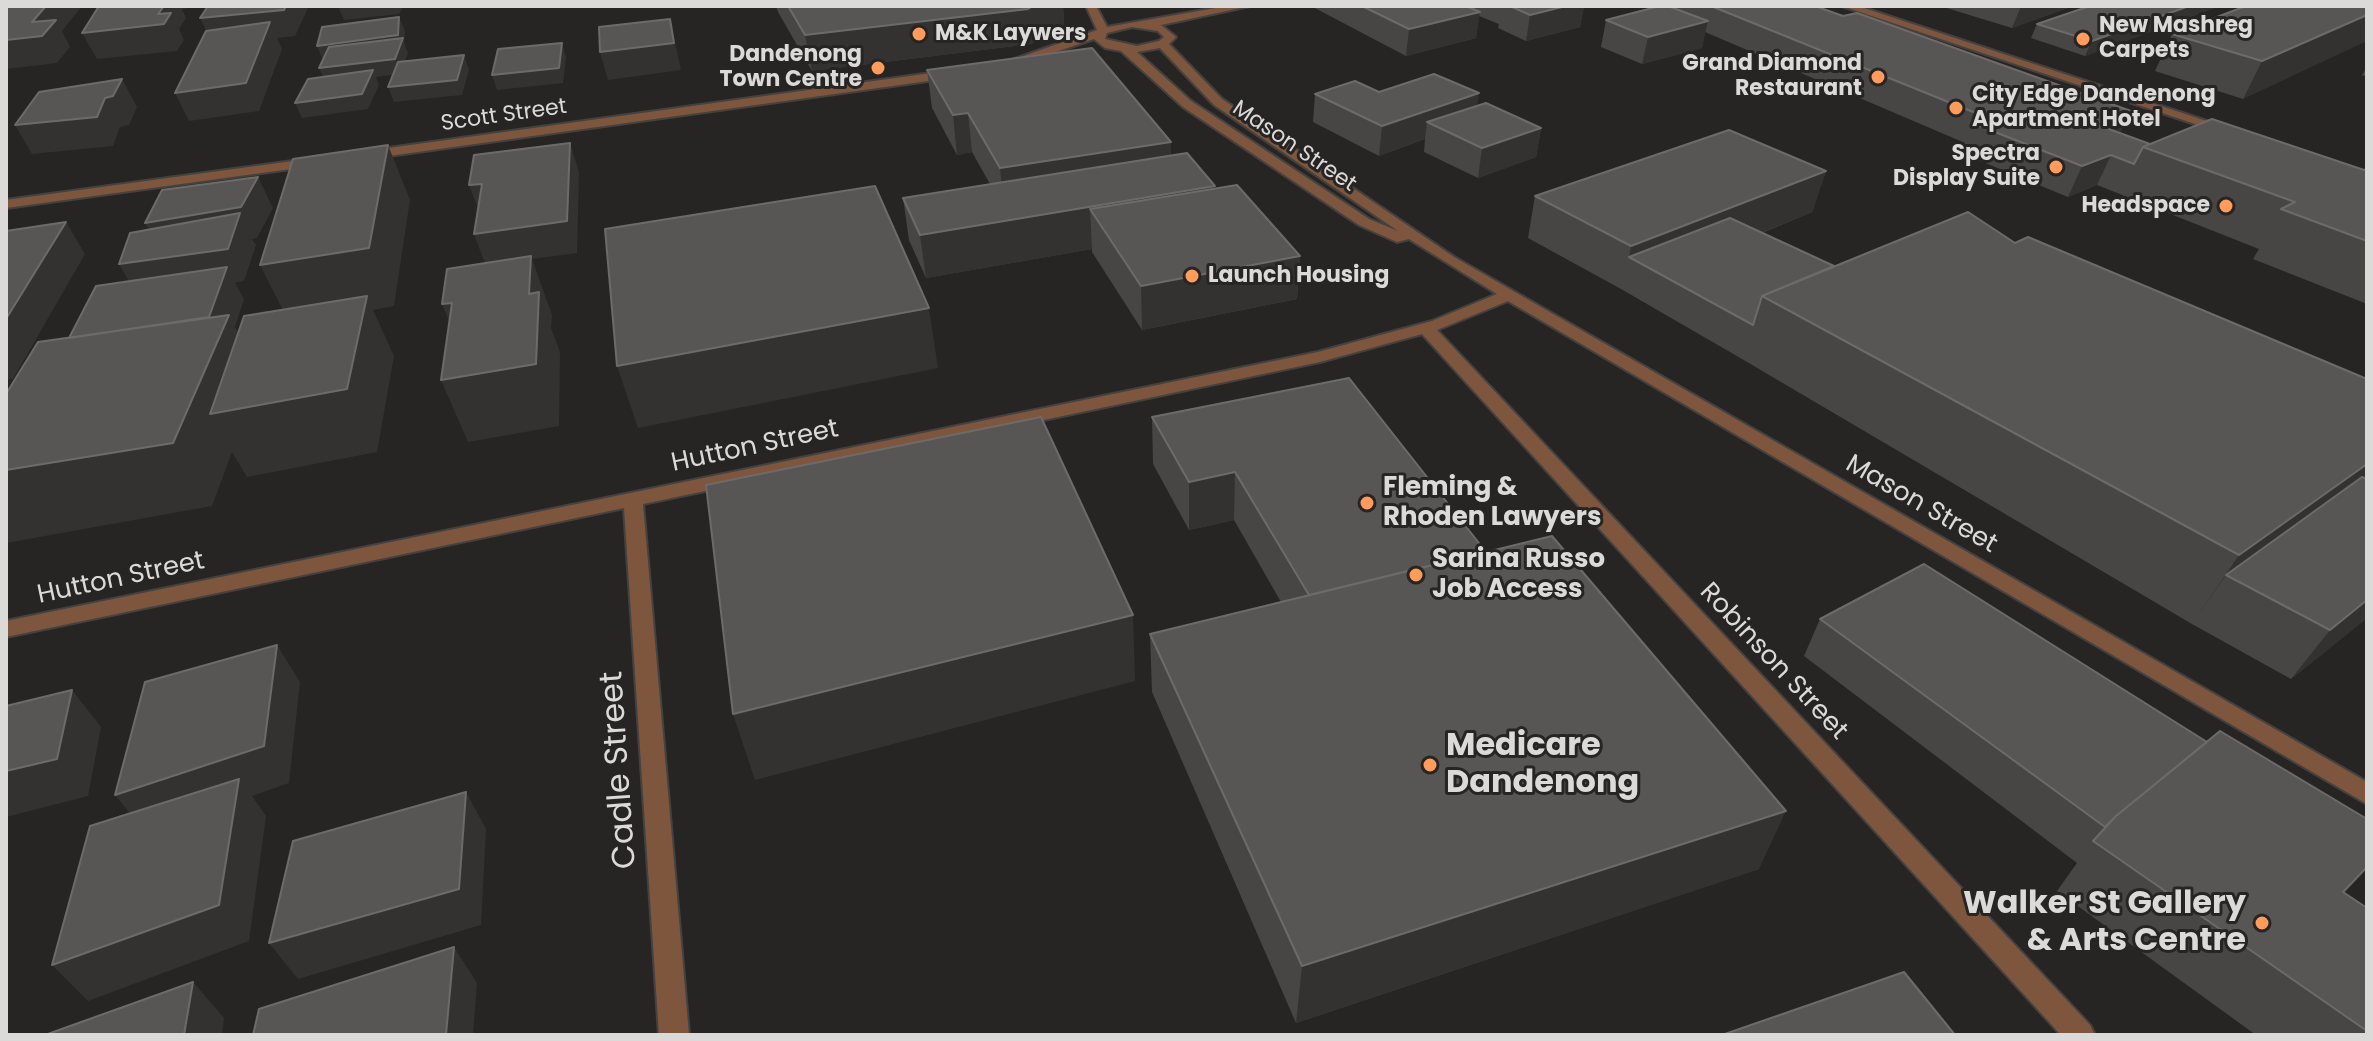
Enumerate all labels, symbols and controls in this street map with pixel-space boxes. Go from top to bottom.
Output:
place label: New Mashreg Carpets [2099,13,2253,64]
place label: M&K Laywers [935,21,1086,47]
marker: M&K Laywers [910,25,928,43]
marker: New Mashreg Carpets [2074,30,2092,48]
place label: Dandenong Town Centre [719,42,862,94]
place label: Grand Diamond Restaurant [1682,51,1862,102]
marker: Dandenong Town Centre [869,59,887,77]
marker: Grand Diamond Restaurant [1869,68,1887,86]
place label: City Edge Dandenong Apartment Hotel [1972,82,2216,134]
street label: Scott Street [439,94,569,138]
street label: Mason Street [1227,96,1361,198]
marker: City Edge Dandenong Apartment Hotel [1947,99,1965,117]
place label: Spectra Display Suite [1893,141,2040,192]
marker: Spectra Display Suite [2047,158,2065,176]
place label: Headspace [2081,193,2210,219]
marker: Headspace [2217,197,2235,215]
place label: Launch Housing [1208,263,1389,289]
marker: Launch Housing [1183,267,1201,285]
street label: Hutton Street [669,414,841,480]
street label: Mason Street [1840,449,2002,561]
place label: Fleming & Rhoden Lawyers [1383,472,1601,534]
marker: Fleming & Rhoden Lawyers [1358,494,1376,512]
place label: Sarina Russo Job Access [1432,544,1605,606]
street label: Hutton Street [35,546,207,612]
marker: Sarina Russo Job Access [1407,566,1425,584]
street label: Robinson Street [1692,577,1854,747]
street label: Cadle Street [594,670,646,870]
place label: Medicare Dandenong [1446,728,1639,803]
marker: Medicare Dandenong [1421,756,1439,774]
place label: Walker St Gallery & Arts Centre [1963,886,2246,961]
marker: Walker St Gallery & Arts Centre [2253,914,2271,932]

